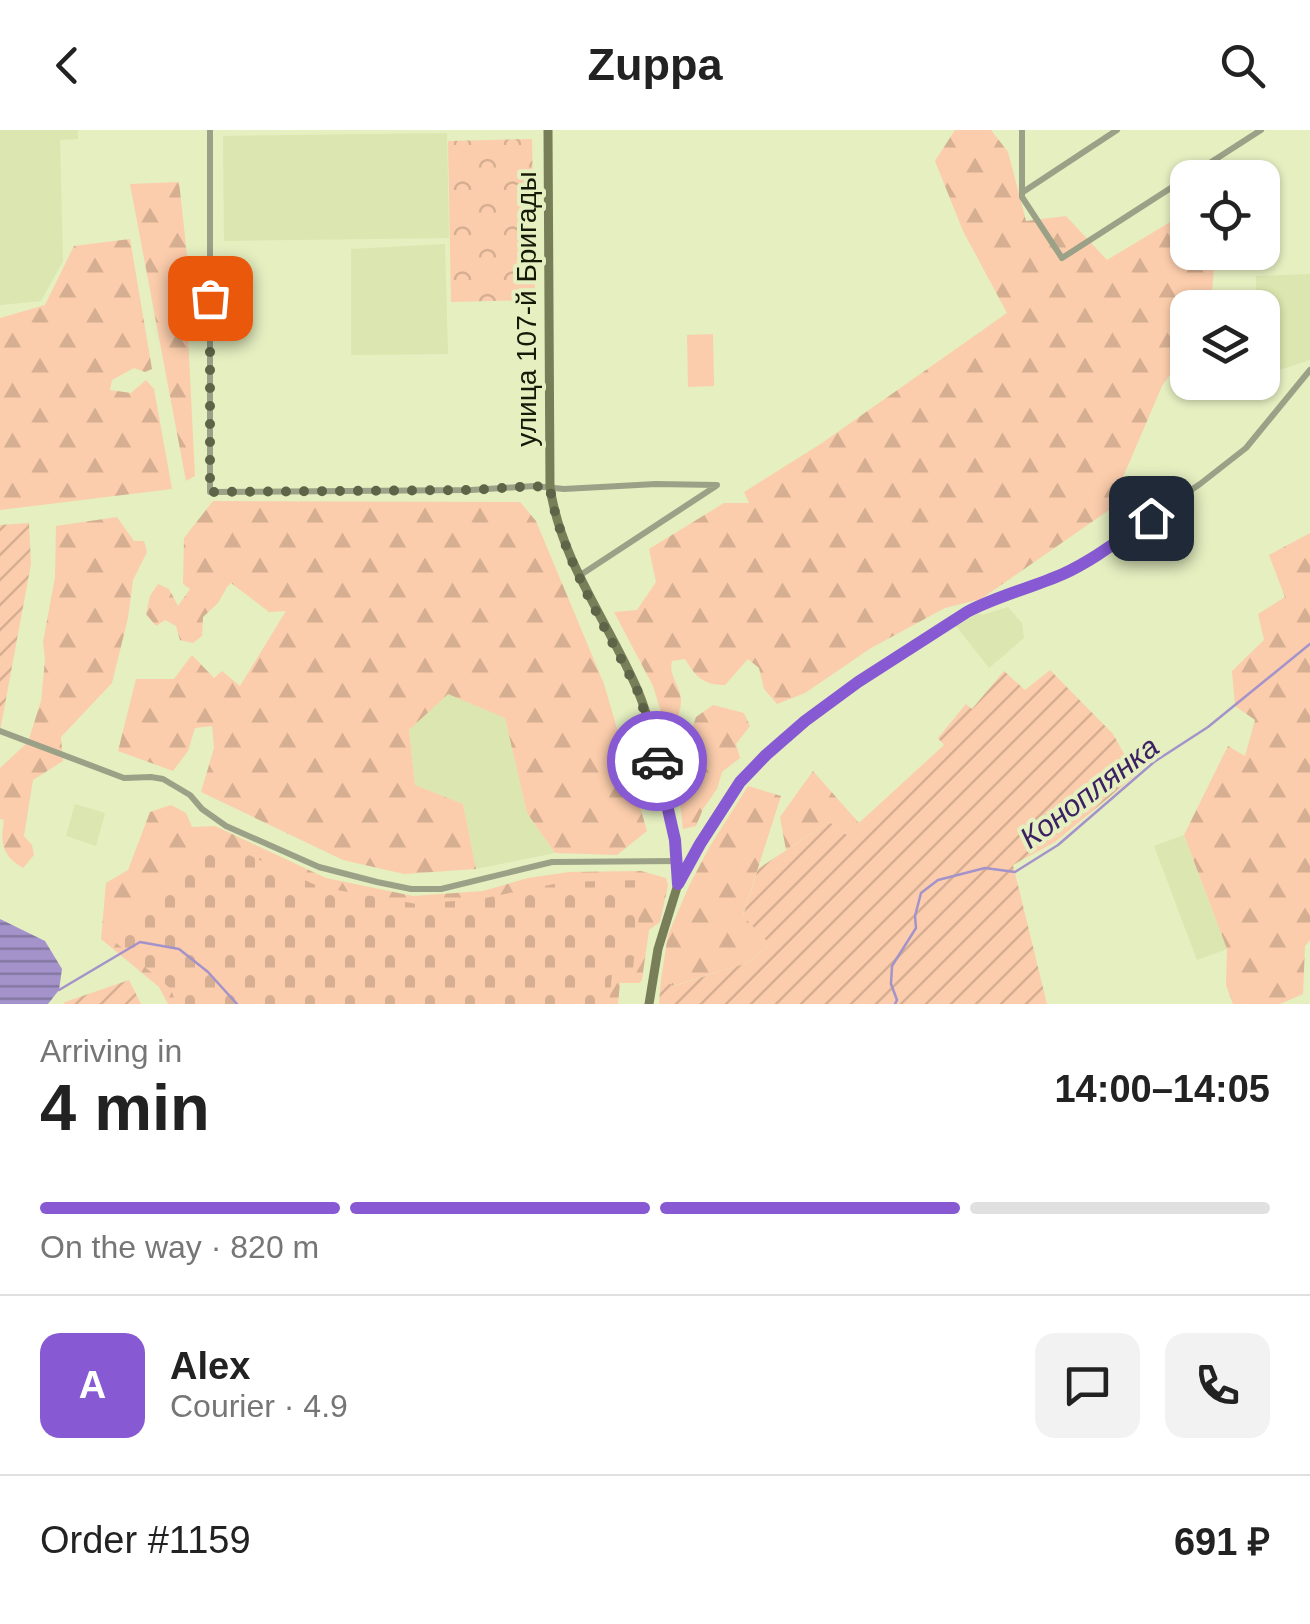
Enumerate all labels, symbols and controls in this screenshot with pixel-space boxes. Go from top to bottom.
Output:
icon: back [40,38,95,93]
icon: search [1215,38,1270,93]
text: Zuppa [588,39,722,90]
map controls [1170,160,1280,400]
button: locate [1170,160,1280,270]
street label: улица 107-й Бригады [511,171,542,447]
pin [168,256,253,341]
icon: bag [183,271,238,326]
button: layers [1170,290,1280,400]
pin [1109,476,1194,561]
icon: home [1124,491,1179,546]
courier [607,711,707,811]
water label: Коноплянка [1013,729,1165,855]
icon: car [630,734,685,789]
text: Arriving in [40,1033,182,1069]
text: 14:00–14:05 [1054,1068,1270,1110]
text: 4 min [40,1071,210,1144]
text: On the way · 820 m [40,1229,319,1265]
button: chat [1035,1333,1140,1438]
button: phone [1165,1333,1270,1438]
text: Alex [170,1345,250,1387]
text: A [79,1364,106,1406]
text: Courier · 4.9 [170,1388,348,1424]
text: Order #1159 [40,1519,251,1561]
text: 691 ₽ [1174,1521,1270,1563]

